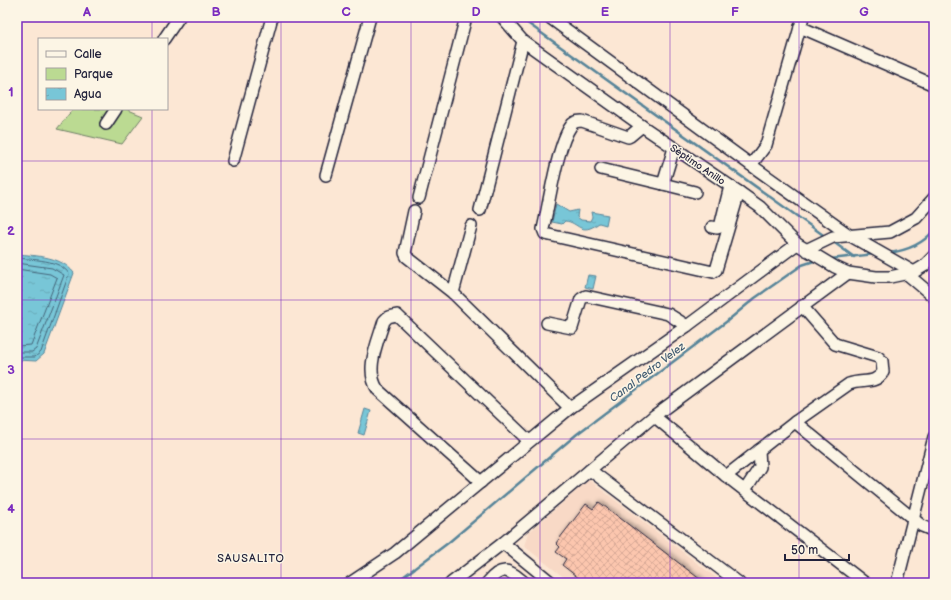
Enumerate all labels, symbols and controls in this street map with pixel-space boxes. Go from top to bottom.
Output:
text: A [82,4,91,20]
text: B [211,4,221,20]
text: C [341,4,351,20]
text: D [471,4,481,20]
text: E [601,4,610,20]
text: F [731,4,739,20]
text: G [859,4,869,20]
legend [38,38,168,110]
text: Calle [74,47,102,62]
text: Parque [74,67,113,82]
text: 1 [8,84,14,100]
text: Agua [74,87,102,102]
street label: Séptimo Anillo [668,142,728,188]
text: 2 [7,223,15,239]
water label: Canal Pedro Velez [607,339,688,405]
text: 3 [7,362,15,378]
text: 4 [7,501,15,517]
scale bar [785,536,849,562]
text: 50 m [791,543,818,558]
district label: SAUSALITO [217,552,285,565]

